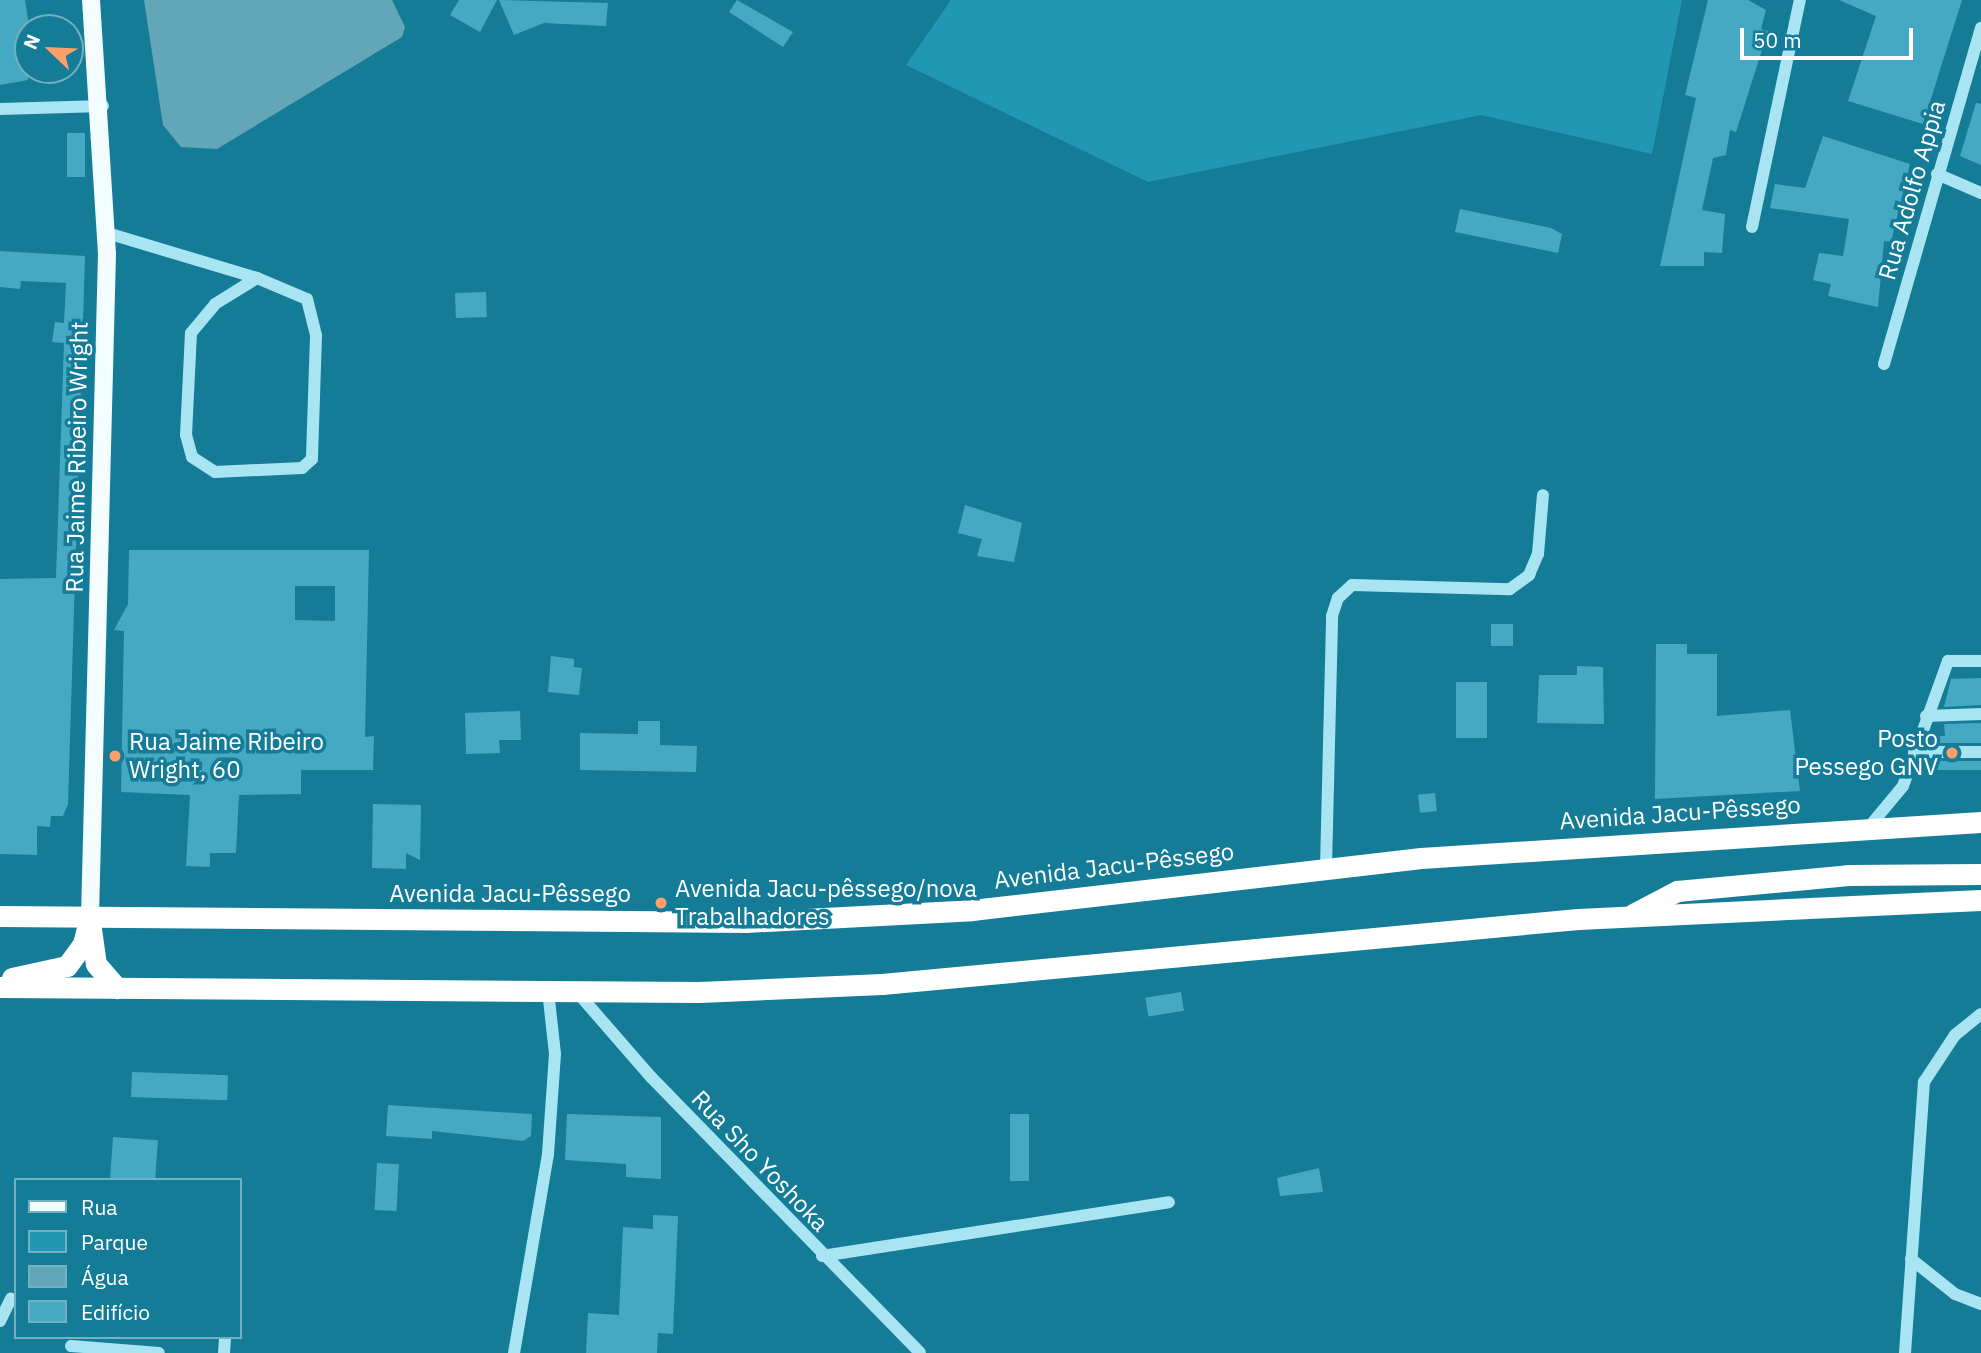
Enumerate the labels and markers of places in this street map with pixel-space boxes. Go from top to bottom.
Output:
place label: Posto Pessego GNV [1794,725,1938,781]
place label: Rua Jaime Ribeiro Wright, 60 [129,728,324,784]
marker: Posto Pessego GNV [1944,745,1960,761]
marker: Rua Jaime Ribeiro Wright, 60 [107,748,123,764]
place label: Avenida Jacu-pêssego/nova Trabalhadores [675,875,977,931]
marker: Avenida Jacu-pêssego/nova Trabalhadores [653,895,669,911]

